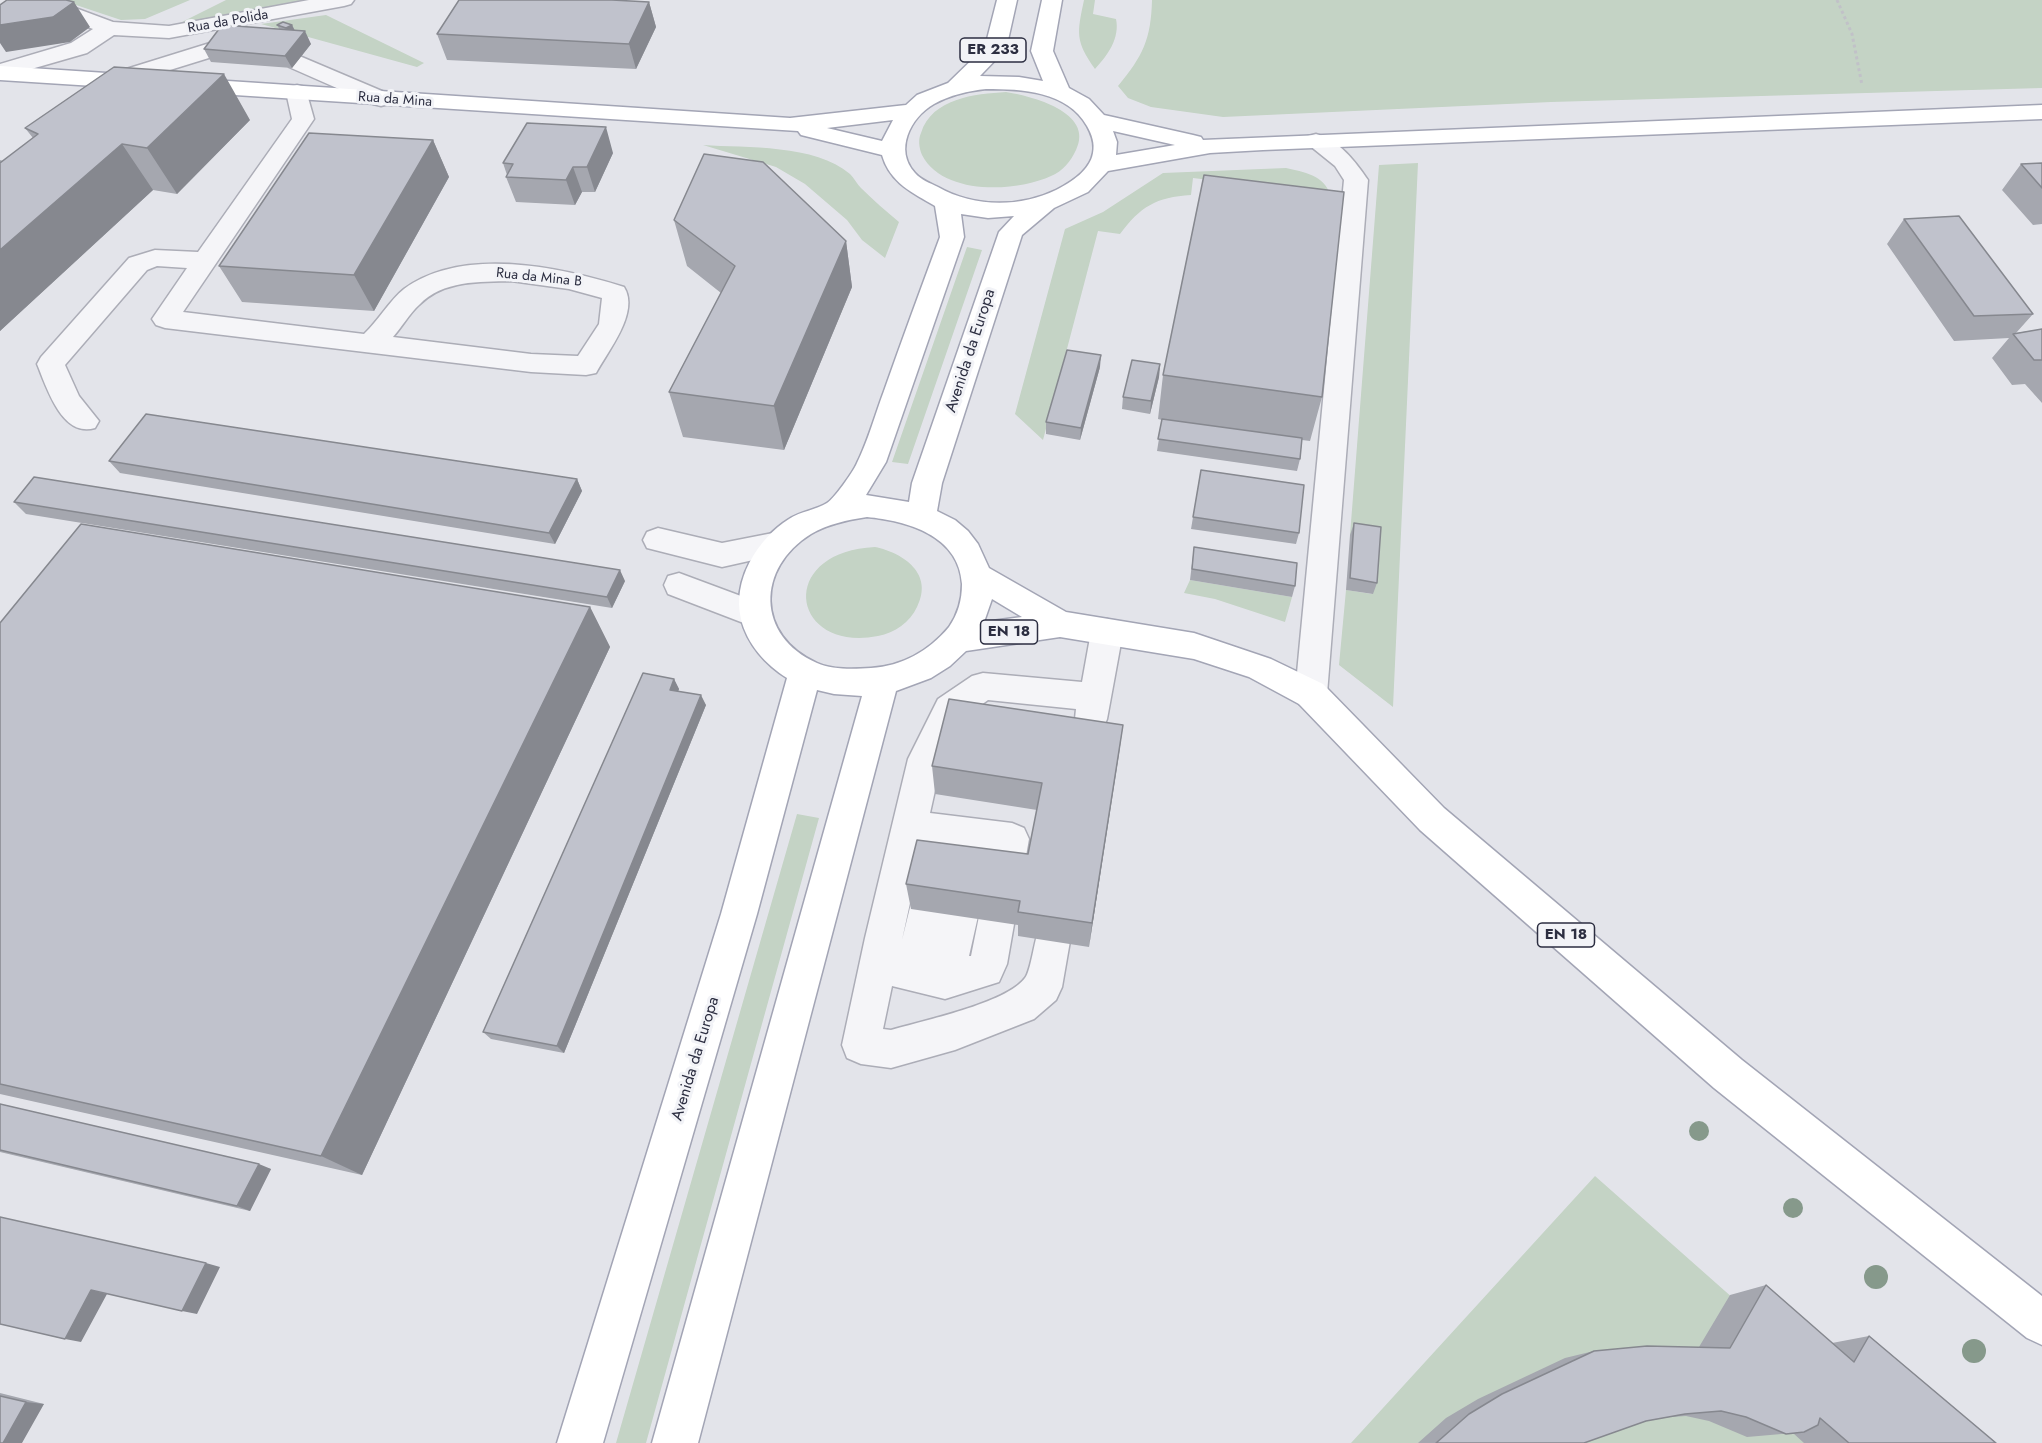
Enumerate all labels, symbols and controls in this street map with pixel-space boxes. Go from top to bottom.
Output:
street label: Rua da Polida [186,7,270,37]
road number: ER 233 [960,38,1026,62]
street label: Rua da Mina [357,89,433,111]
street label: Rua da Mina B [495,265,583,291]
street label: Avenida da Europa [942,287,1000,415]
road number: EN 18 [980,620,1038,644]
road number: EN 18 [1538,923,1594,947]
street label: Avenida da Europa [668,995,724,1123]

